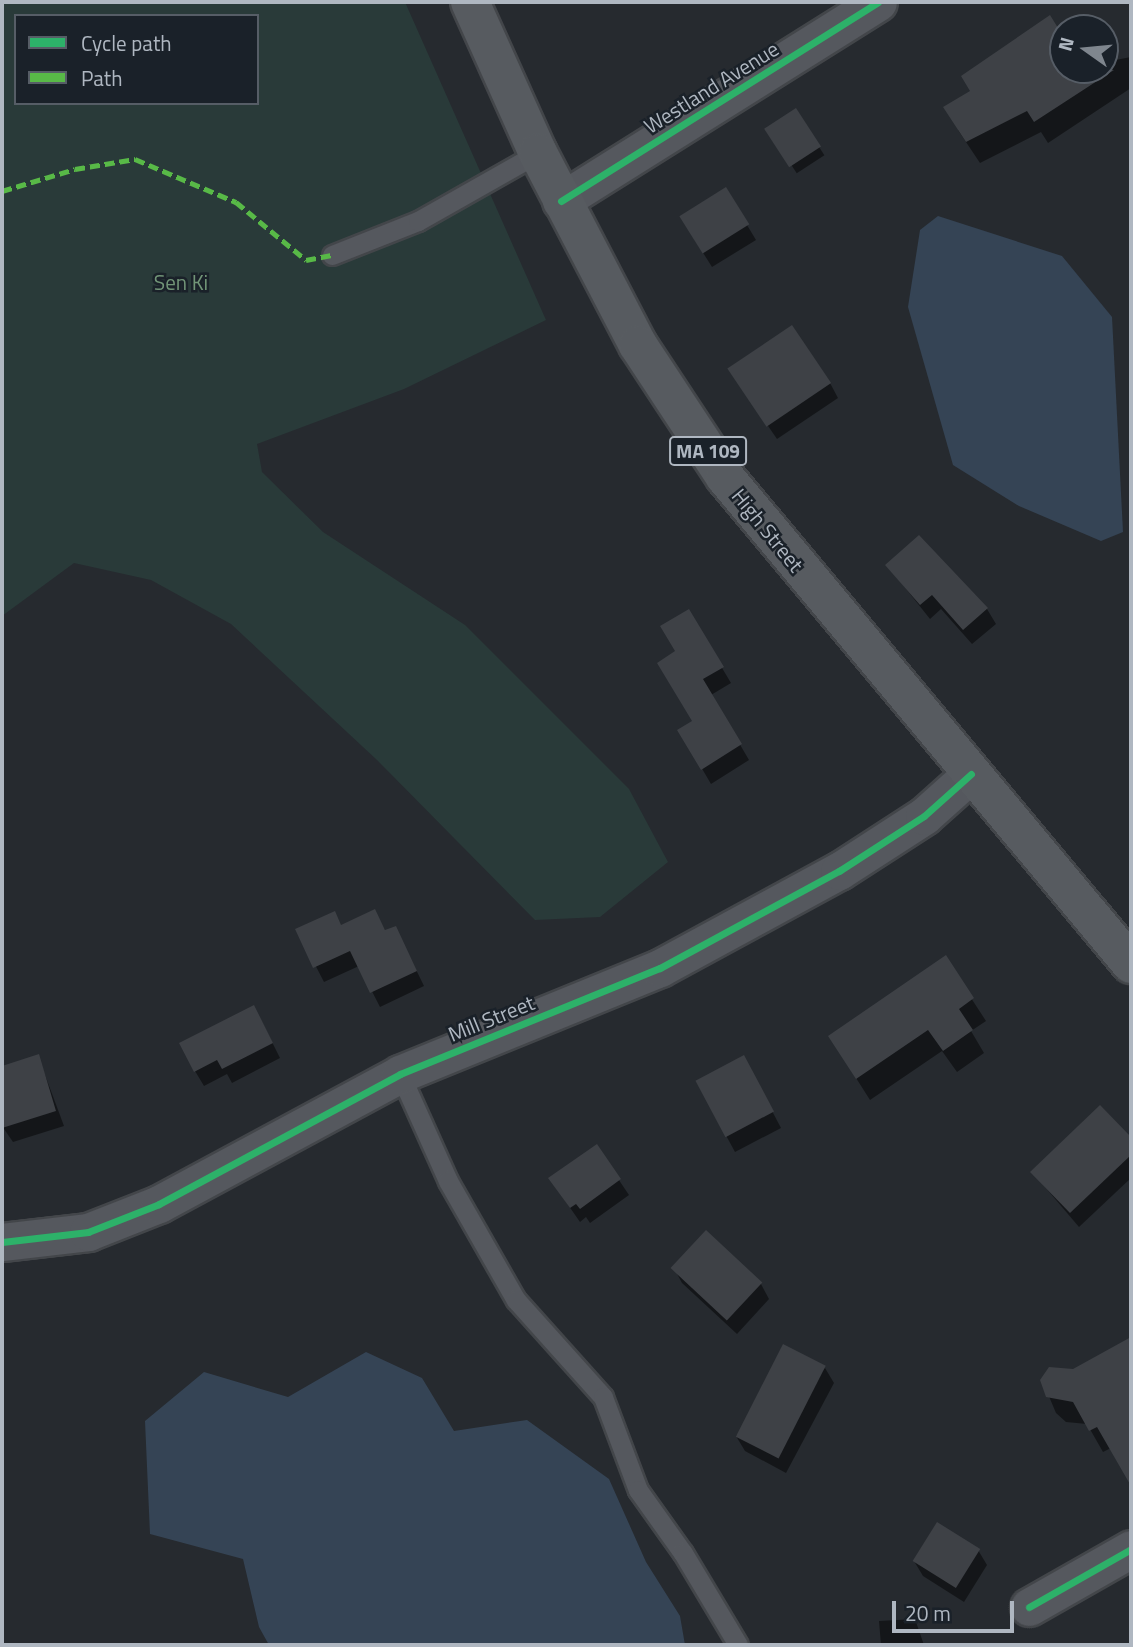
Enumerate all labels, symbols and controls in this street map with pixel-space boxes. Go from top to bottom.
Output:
legend [14,14,259,105]
north arrow [1049,14,1119,84]
text: Cycle path [81,27,172,59]
text: N [1049,34,1081,54]
street label: Westland Avenue [639,36,783,138]
text: Path [81,62,123,94]
park label: Sen Ki [154,269,208,295]
road number: MA 109 [668,436,748,466]
street label: High Street [727,483,809,577]
street label: Mill Street [444,989,538,1047]
scale bar [895,1588,1018,1632]
text: 20 m [905,1597,951,1629]

